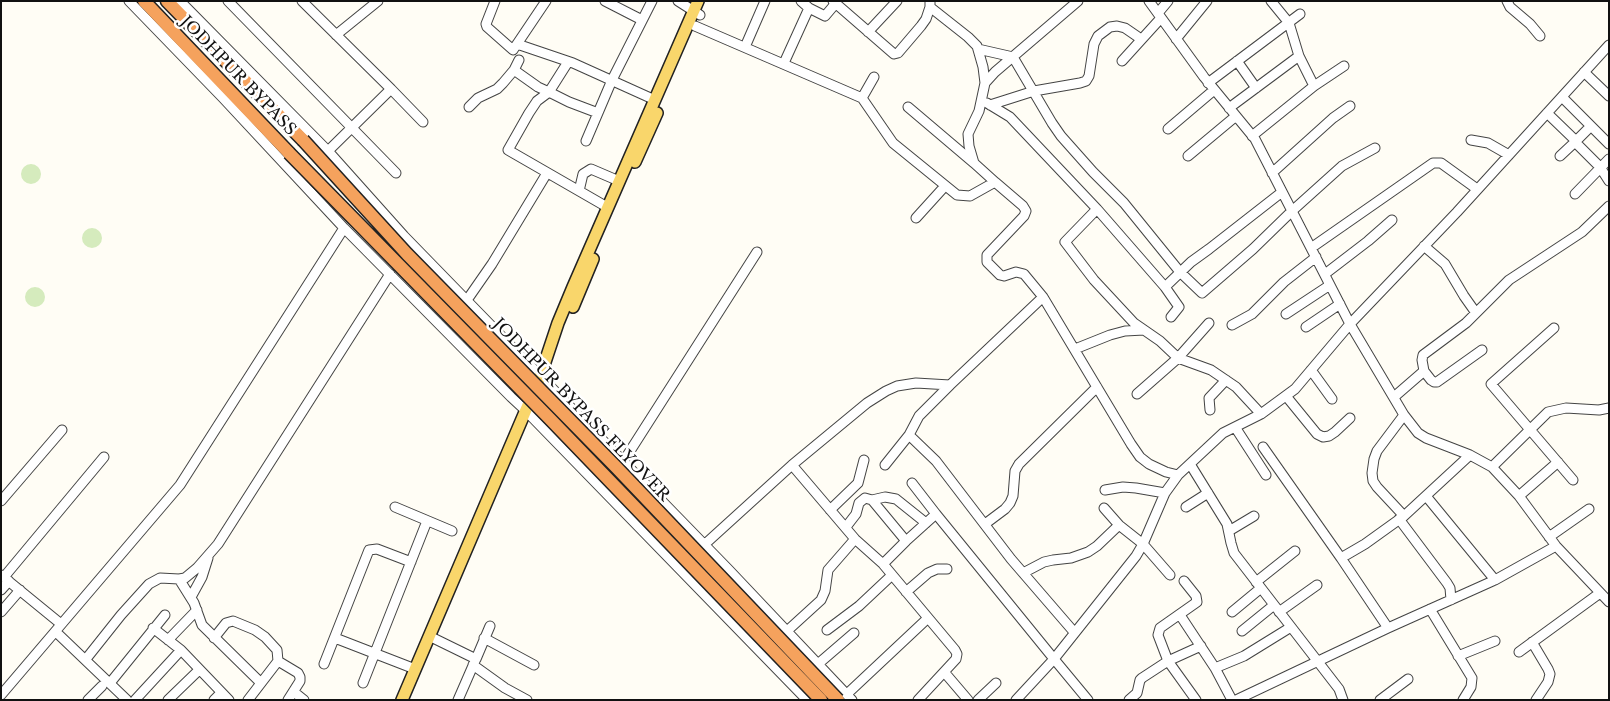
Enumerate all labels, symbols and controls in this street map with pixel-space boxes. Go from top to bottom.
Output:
street label: JODHPUR BYPASS [176,12,300,140]
street label: JODHPUR BYPASS FLYOVER [488,315,674,505]

